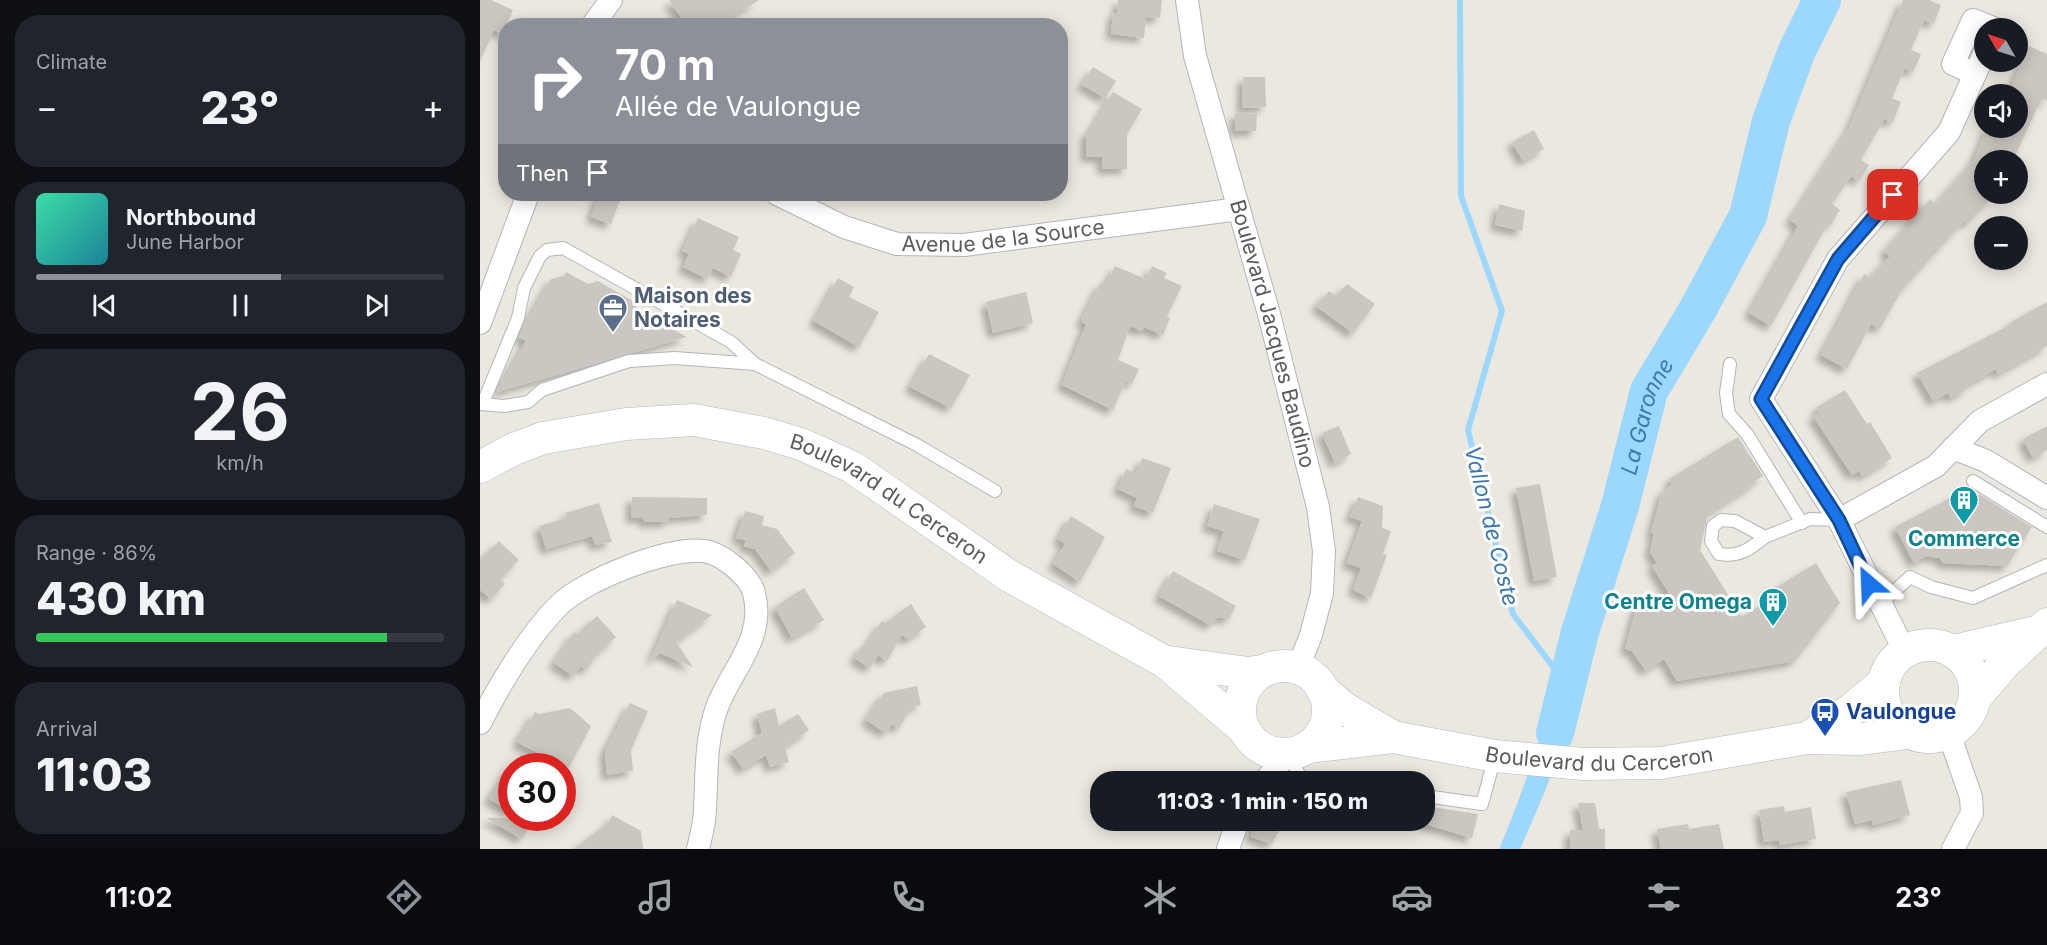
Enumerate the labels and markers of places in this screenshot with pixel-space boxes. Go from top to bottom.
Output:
pin [1867,169,1918,220]
place label: Maison des Notaires [634,283,752,332]
office icon: Maison des Notaires [597,292,629,334]
building icon: Commerce [1948,484,1980,526]
place label: Commerce [1908,526,2020,551]
building icon: Centre Omega [1757,586,1789,628]
place label: Centre Omega [1604,589,1752,614]
bus stop icon: Vaulongue [1809,696,1841,738]
place label: Vaulongue [1846,699,1956,724]

